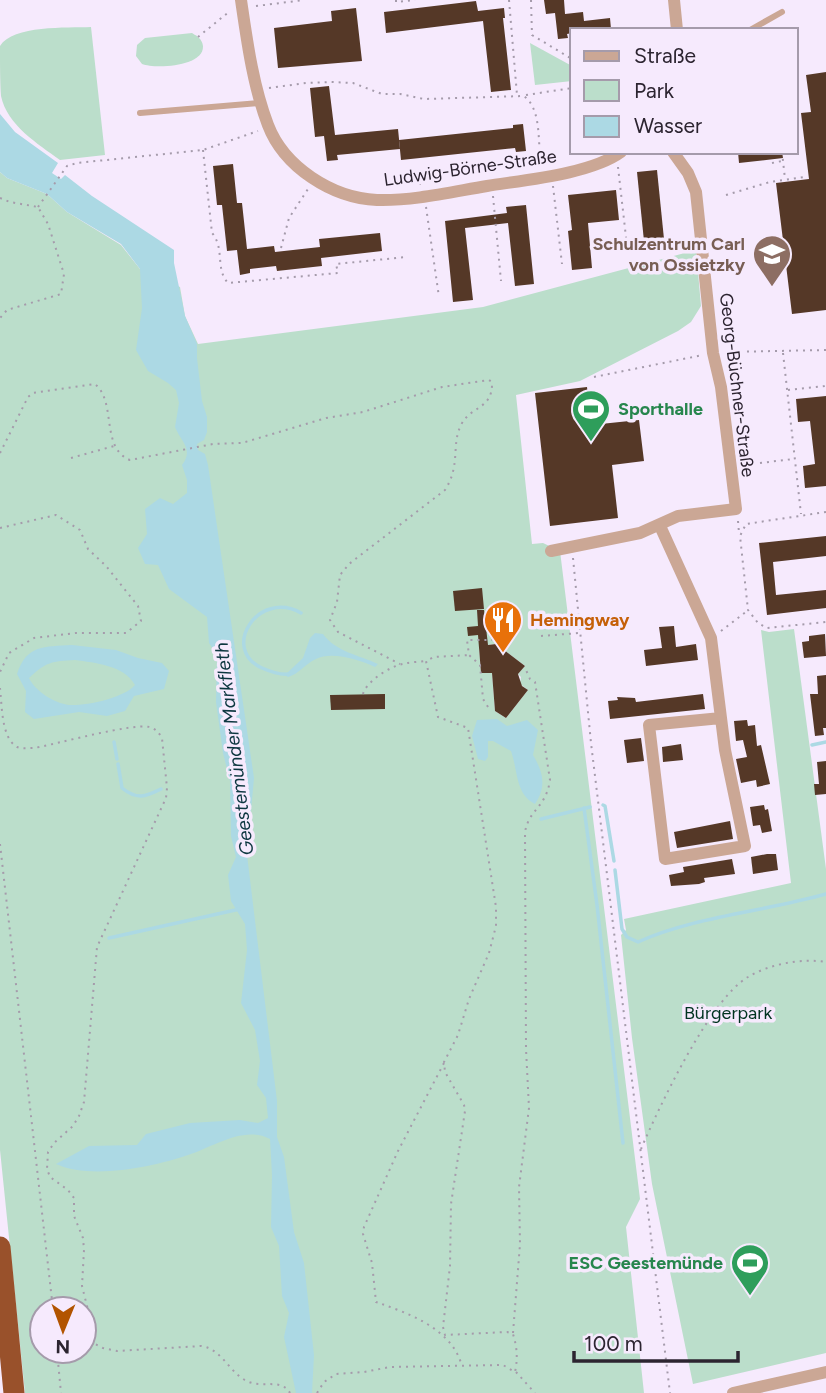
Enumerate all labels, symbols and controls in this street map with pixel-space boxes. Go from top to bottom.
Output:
legend [570,28,798,154]
text: Straße [634,43,696,68]
text: Park [634,78,675,103]
text: Wasser [634,113,702,138]
street label: Ludwig-Börne-Straße [382,145,558,191]
place label: Schulzentrum Carl von Ossietzky [592,233,746,276]
school or university icon: Schulzentrum Carl von Ossietzky [751,233,793,288]
street label: Georg-Büchner-Straße [715,292,759,479]
sports icon: Sporthalle [570,388,612,443]
place label: Sporthalle [618,398,703,420]
restaurant icon: Hemingway [482,599,524,654]
place label: Hemingway [530,609,630,631]
water label: Geestemünder Markfleth [209,641,258,857]
park label: Bürgerpark [684,1002,772,1024]
sports icon: ESC Geestemünde [729,1242,771,1297]
place label: ESC Geestemünde [569,1252,723,1274]
north arrow [28,1295,98,1365]
scale bar [574,1320,738,1364]
text: 100 m [584,1331,643,1356]
text: N [55,1335,70,1358]

